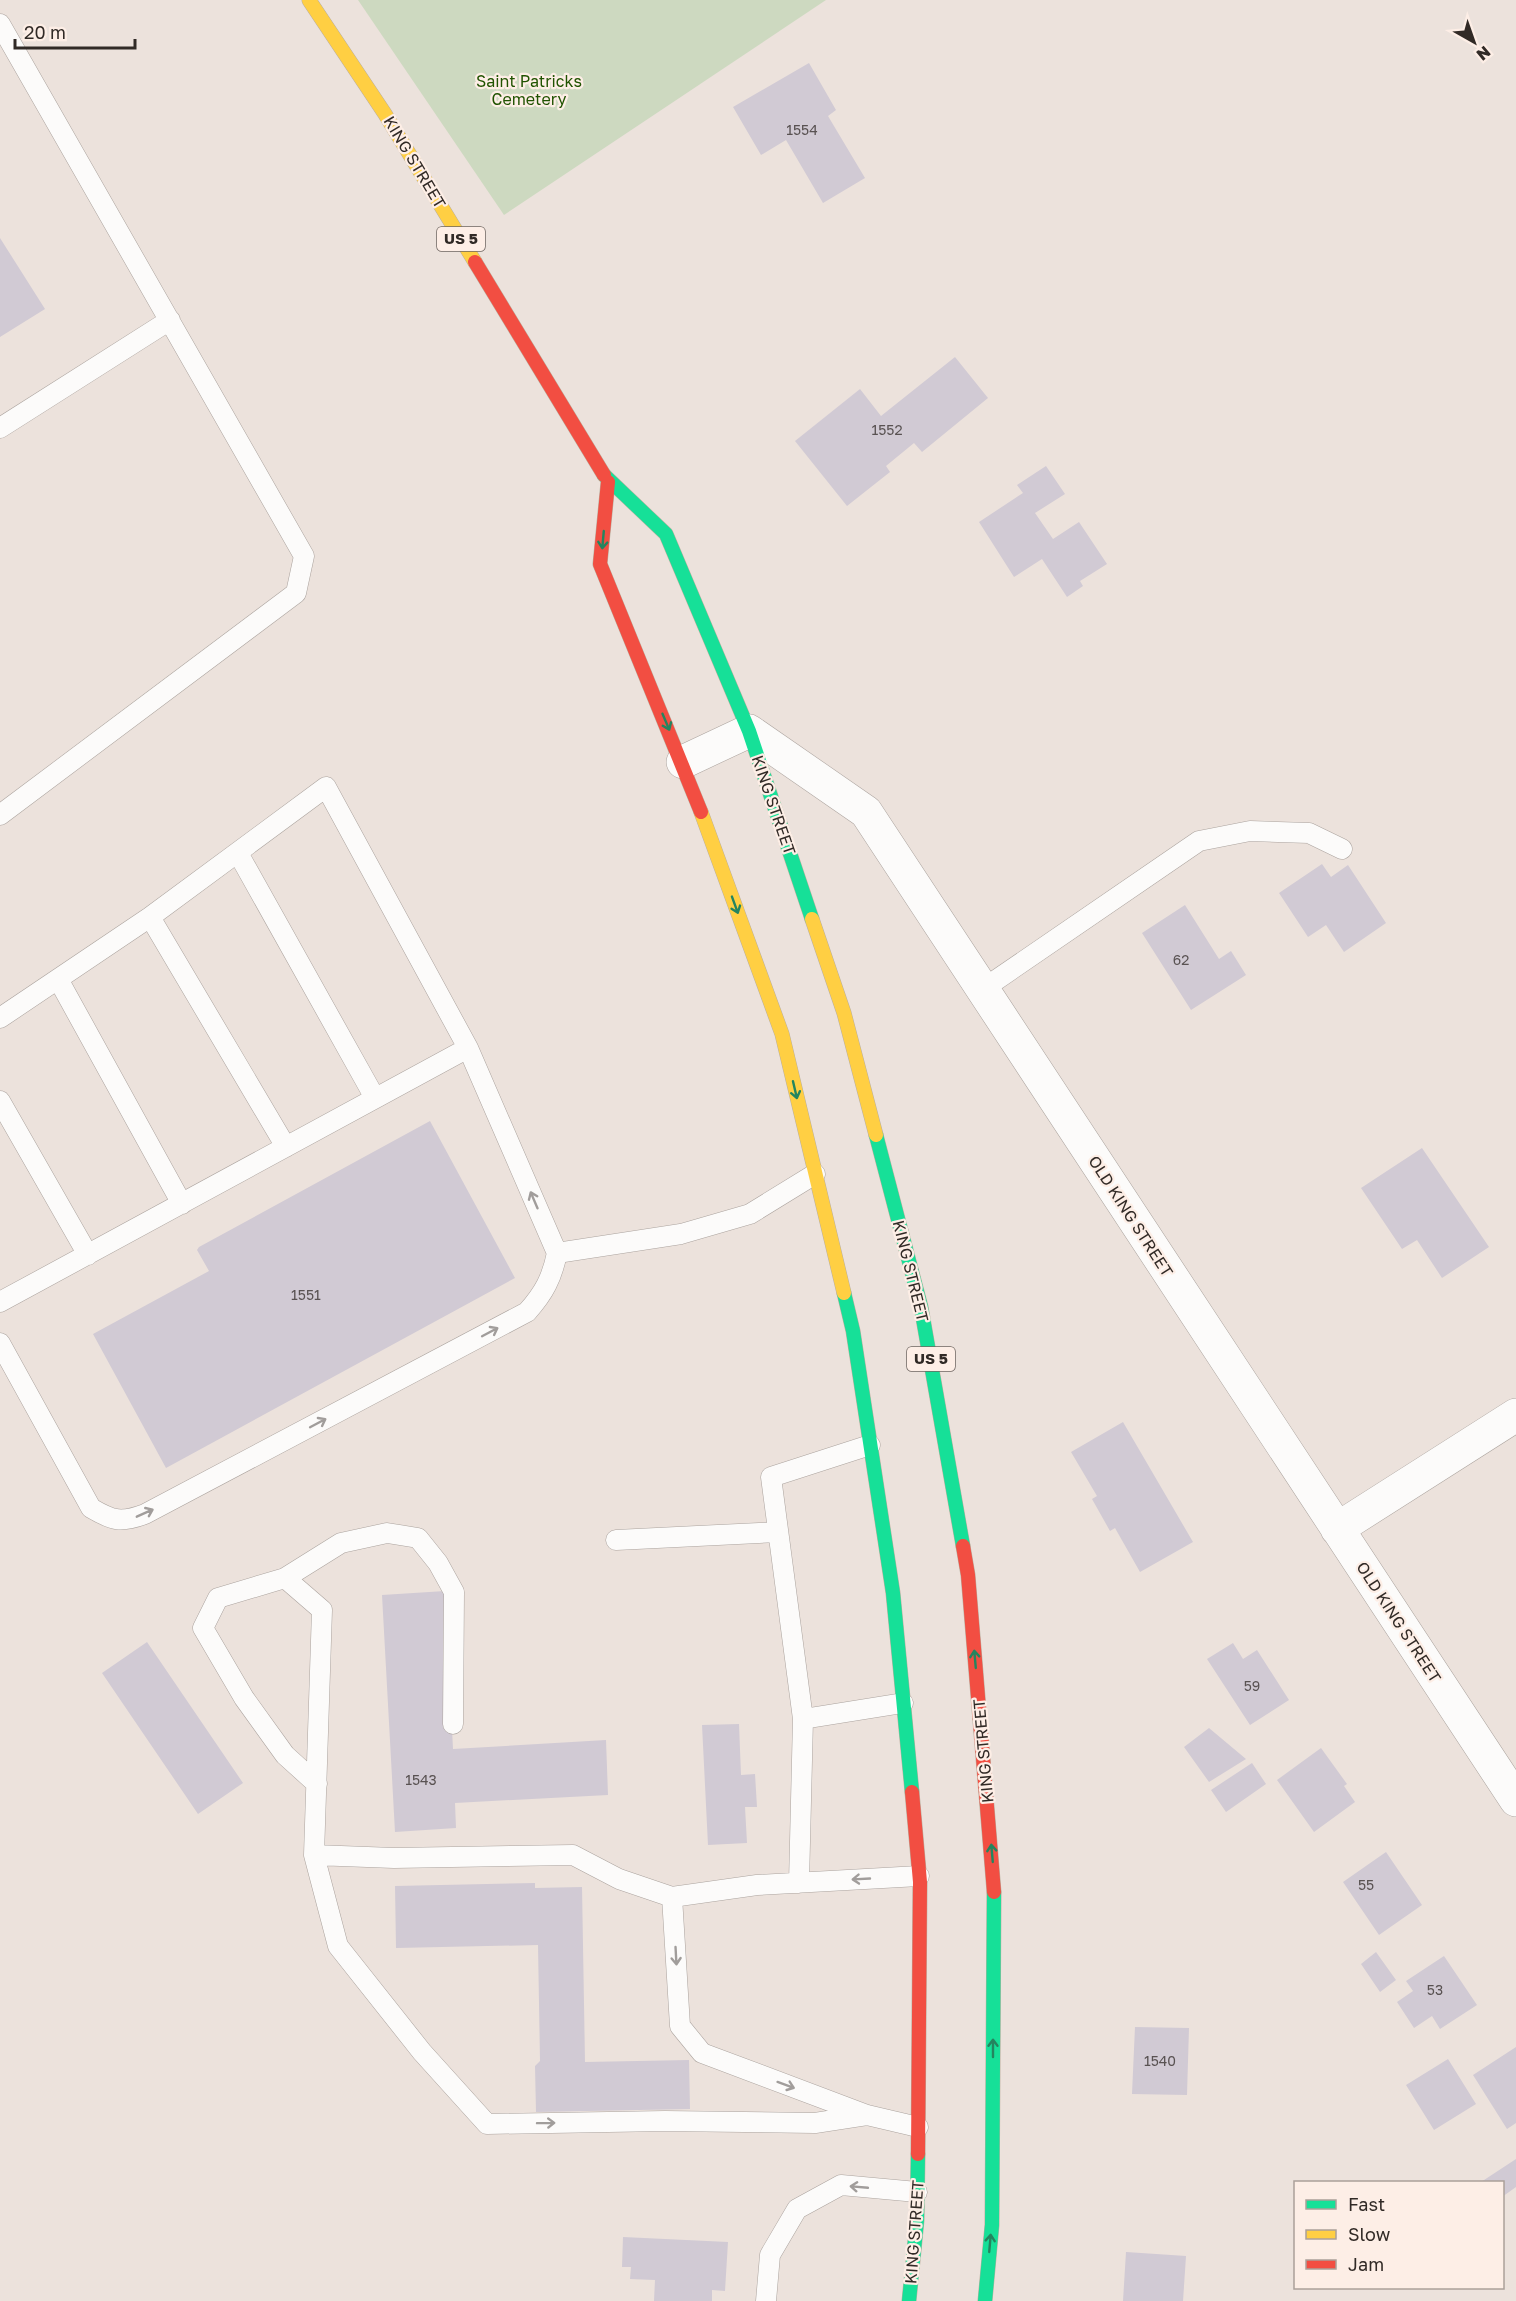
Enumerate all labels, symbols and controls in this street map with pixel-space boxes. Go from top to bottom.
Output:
scale bar [15,12,135,50]
north arrow [1444,12,1504,72]
text: 20 m [24,21,66,43]
text: N [1473,42,1495,65]
park label: Saint Patricks Cemetery [476,71,582,109]
street label: KING STREET [380,112,450,212]
house number: 1554 [786,121,818,138]
road number: US 5 [437,227,485,251]
house number: 1552 [871,421,903,438]
one-way arrow [597,530,608,550]
one-way arrow [661,712,672,731]
street label: KING STREET [748,753,800,857]
one-way arrow [730,895,741,914]
house number: 62 [1173,951,1189,968]
one-way arrow [790,1080,801,1099]
street label: OLD KING STREET [1084,1152,1178,1280]
one-way arrow [528,1191,539,1209]
street label: KING STREET [889,1218,933,1324]
house number: 1551 [291,1286,321,1303]
one-way arrow [481,1326,498,1338]
road number: US 5 [907,1347,955,1371]
one-way arrow [308,1417,326,1428]
one-way arrow [135,1507,153,1519]
street label: OLD KING STREET [1352,1558,1446,1686]
one-way arrow [969,1649,980,1669]
house number: 59 [1244,1677,1260,1694]
street label: KING STREET [968,1698,997,1804]
house number: 1543 [405,1771,437,1788]
one-way arrow [986,1843,997,1863]
one-way arrow [852,1874,872,1885]
house number: 55 [1358,1876,1374,1893]
one-way arrow [670,1945,681,1965]
house number: 53 [1427,1981,1443,1998]
one-way arrow [987,2038,999,2058]
house number: 1540 [1144,2052,1176,2069]
one-way arrow [776,2080,795,2091]
one-way arrow [535,2117,555,2129]
street label: KING STREET [900,2179,928,2285]
one-way arrow [850,2181,870,2192]
legend [1294,2181,1504,2289]
text: Fast [1348,2193,1385,2215]
text: Slow [1348,2223,1391,2245]
one-way arrow [985,2233,996,2253]
text: Jam [1348,2253,1384,2275]

